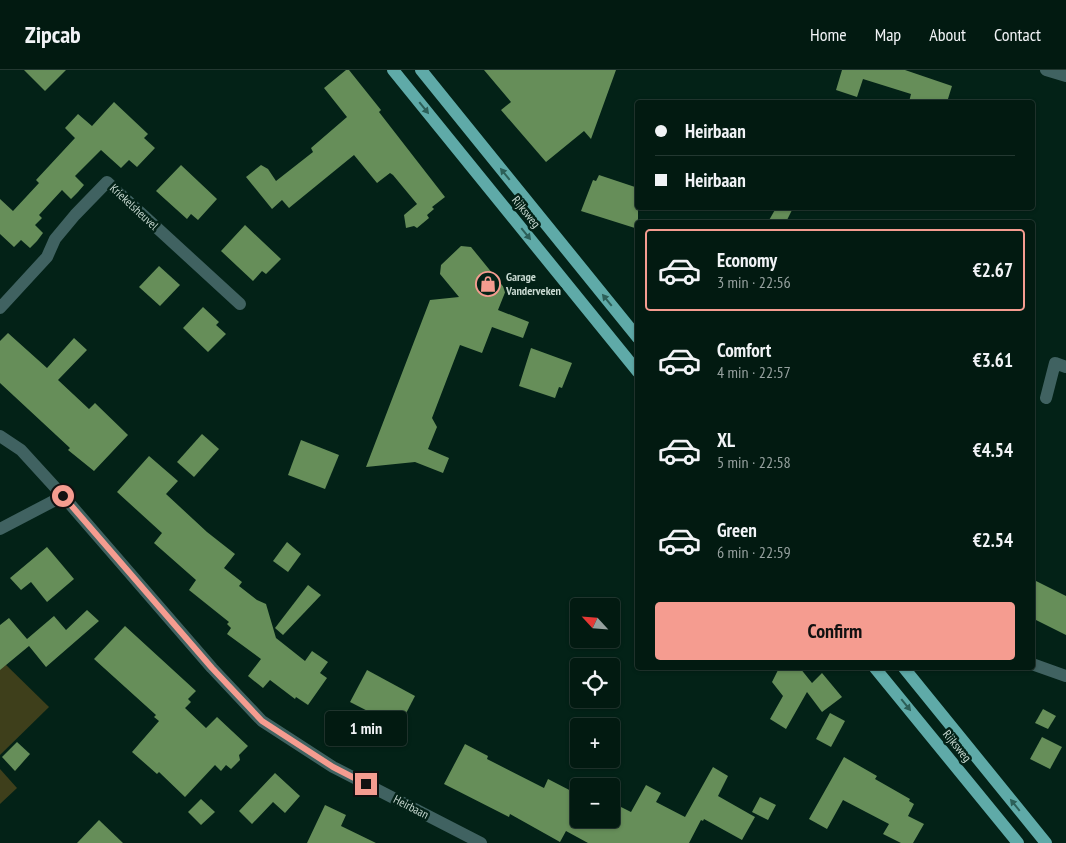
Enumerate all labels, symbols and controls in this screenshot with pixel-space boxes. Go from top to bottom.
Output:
text: Zipcab [25,19,81,50]
text: Home [810,23,847,46]
text: Map [875,23,901,46]
text: About [929,23,966,46]
text: Contact [994,23,1041,46]
one-way arrow [418,101,429,114]
text: Heirbaan [685,119,746,143]
one-way arrow [499,168,510,181]
text: Heirbaan [685,168,746,192]
street label: Kriekelsheuvel [107,180,162,233]
street label: Rijksweg [509,193,544,231]
one-way arrow [520,227,531,240]
icon: car [657,248,702,293]
text: Economy [717,248,777,272]
text: €2.67 [973,258,1013,282]
place label: Garage Vanderveken [505,269,561,298]
shop icon: Garage Vanderveken [475,271,501,297]
text: 3 min · 22:56 [717,272,791,292]
one-way arrow [601,294,612,307]
icon: car [657,338,702,383]
text: Comfort [717,338,771,362]
text: €3.61 [973,348,1013,372]
text: 4 min · 22:57 [717,362,791,382]
icon: car [657,428,702,473]
text: XL [717,428,735,452]
text: €4.54 [973,438,1013,462]
text: 5 min · 22:58 [717,452,791,472]
route start [52,485,74,507]
icon: car [657,518,702,563]
text: Green [717,518,757,542]
text: €2.54 [973,528,1013,552]
text: 6 min · 22:59 [717,542,791,562]
north arrow [570,598,620,648]
map controls [570,598,620,828]
button: Confirm [655,602,1015,660]
button: locate [570,658,620,708]
one-way arrow [900,698,911,711]
callout: 1 min [325,712,407,746]
text: 1 min [350,718,382,738]
button: + [570,718,620,768]
street label: Rijksweg [940,727,975,765]
route end [355,773,377,795]
button: − [570,778,620,828]
street label: Heirbaan [391,791,431,822]
one-way arrow [1009,799,1020,812]

